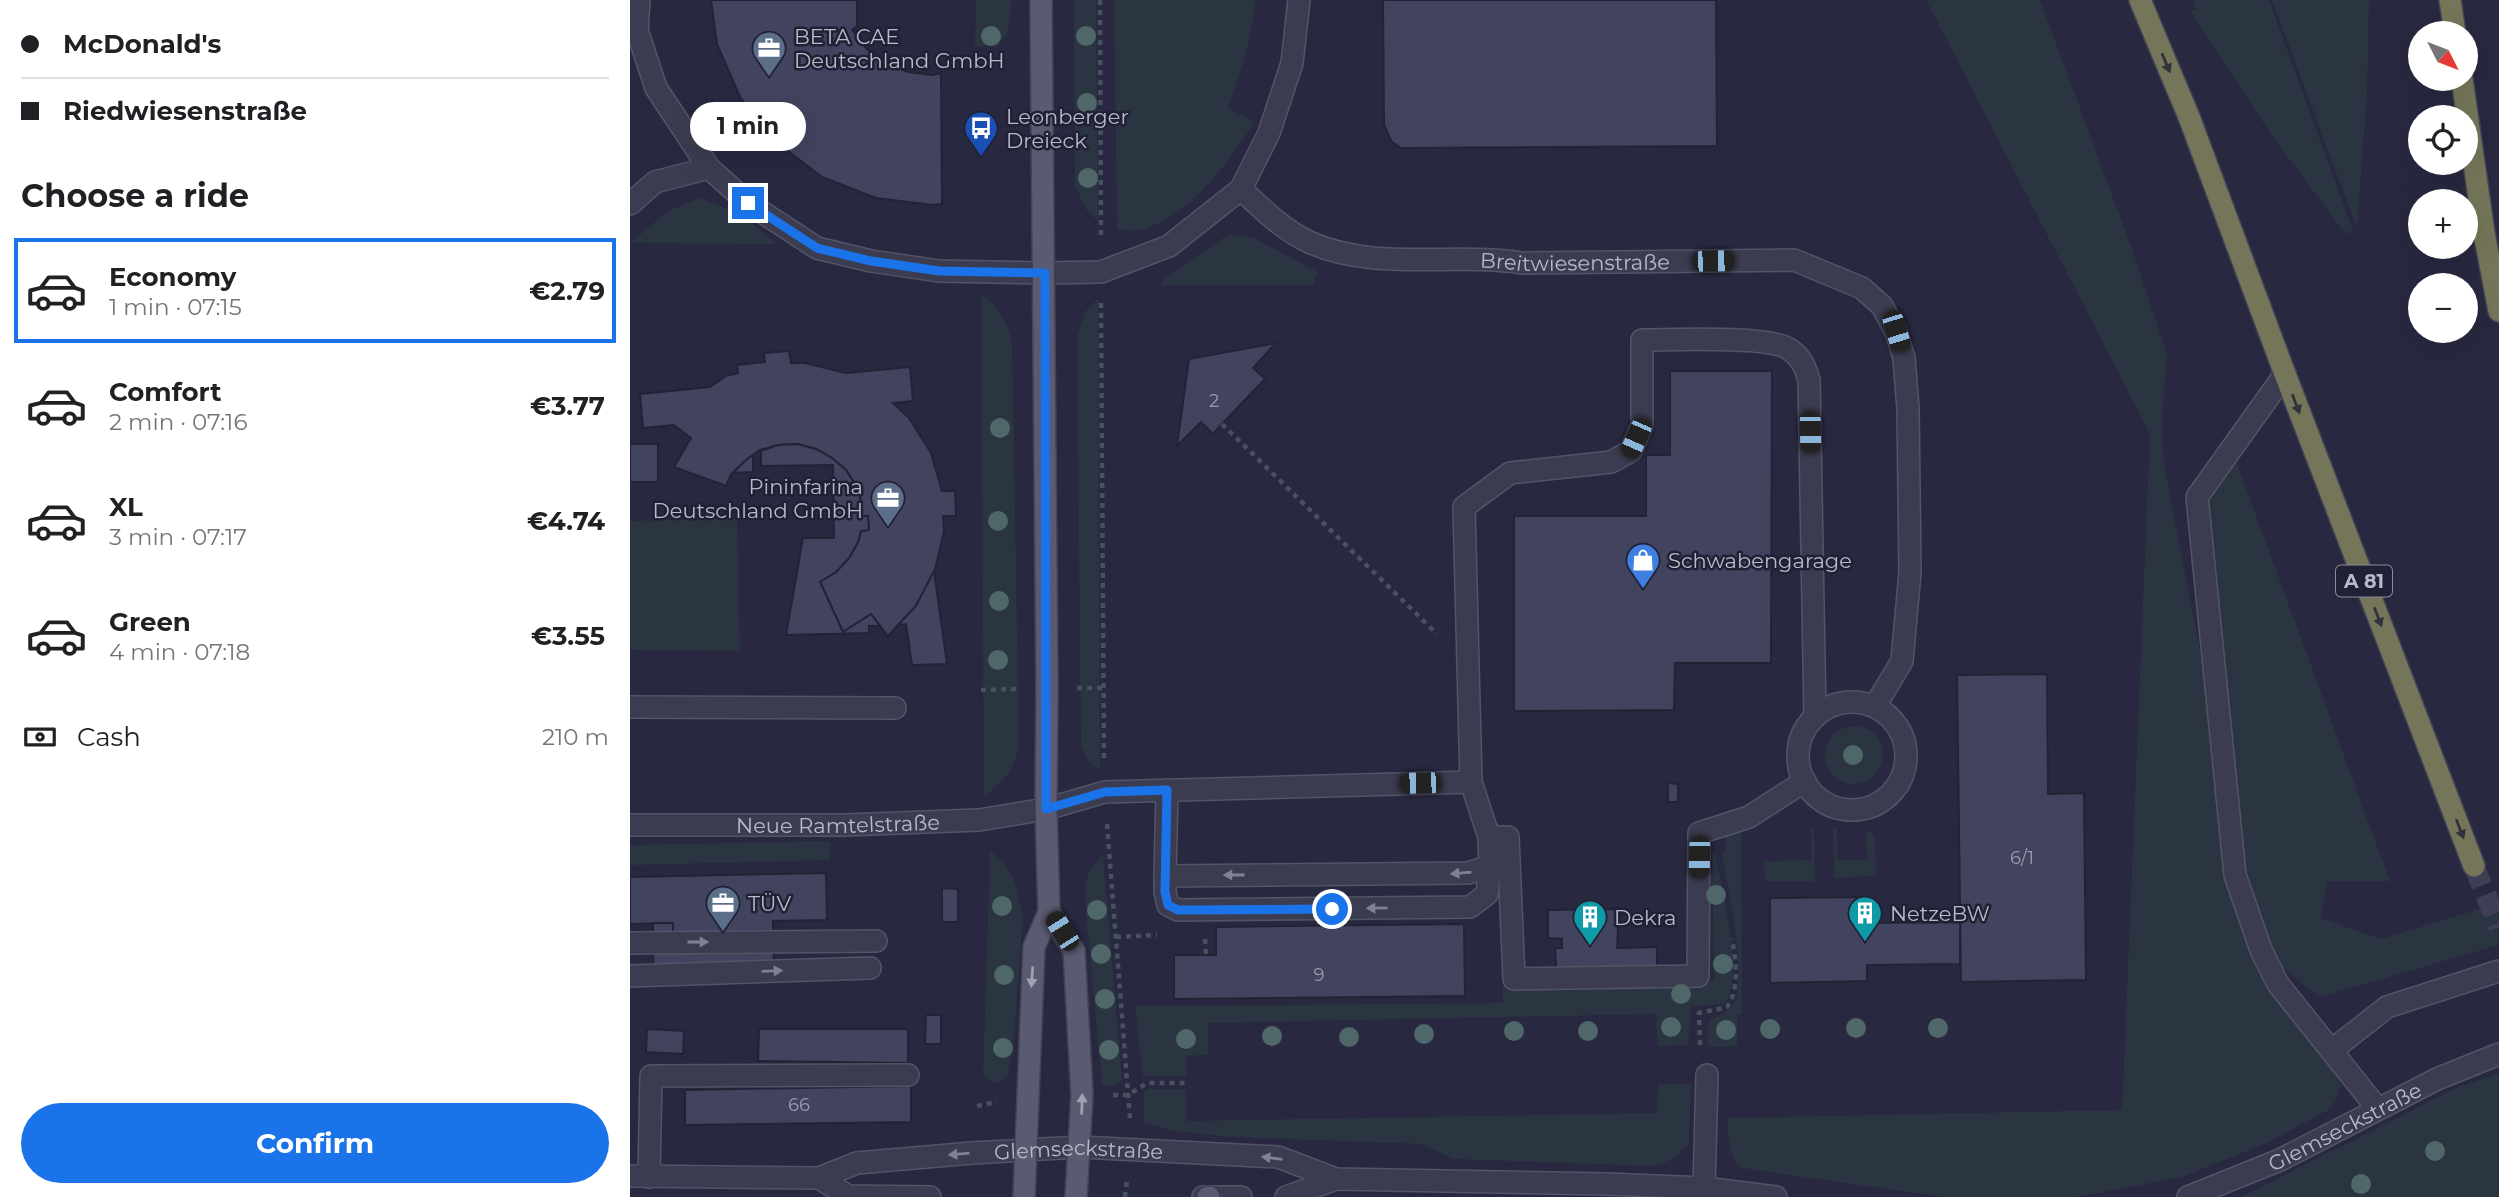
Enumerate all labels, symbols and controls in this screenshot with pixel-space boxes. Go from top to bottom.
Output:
north arrow [2408,21,2478,91]
map controls [2408,21,2478,343]
place label: BETA CAE Deutschland GmbH [794,24,1005,73]
text: McDonald's [63,28,221,60]
office icon: BETA CAE Deutschland GmbH [750,29,788,78]
one-way arrow [2161,53,2172,74]
text: Riedwiesenstraße [63,95,307,127]
callout: 1 min [690,102,806,150]
place label: Leonberger Dreieck [1006,104,1129,153]
button: locate [2408,105,2478,175]
bus stop icon: Leonberger Dreieck [962,109,1000,158]
text: 1 min [717,112,779,140]
text: Choose a ride [21,176,249,215]
route end [732,187,764,219]
button: + [2408,189,2478,259]
street label: Breitwiesenstraße [1480,247,1670,275]
car [1692,250,1735,272]
icon: car [25,259,88,322]
text: Economy [109,261,236,293]
button: − [2408,273,2478,343]
text: €2.79 [529,275,605,307]
text: 1 min · 07:15 [109,293,242,321]
car [1880,308,1913,354]
icon: car [25,374,88,437]
text: Comfort [109,376,221,408]
text: €3.77 [530,390,605,422]
house number: 2 [1209,390,1219,412]
one-way arrow [2291,394,2302,415]
text: 2 min · 07:16 [109,408,247,436]
car [1800,411,1821,453]
car [1618,415,1655,461]
place label: Pininfarina Deutschland GmbH [652,474,863,523]
office icon: Pininfarina Deutschland GmbH [869,479,907,528]
icon: car [25,489,88,552]
text: XL [109,491,143,523]
text: €4.74 [527,505,605,537]
text: 3 min · 07:17 [109,523,247,551]
shop icon: Schwabengarage [1624,541,1662,590]
place label: Schwabengarage [1668,548,1852,573]
road number: A 81 [2336,566,2392,596]
icon: car [25,604,88,667]
text: Green [109,606,191,638]
one-way arrow [2373,606,2384,627]
text: €3.55 [531,620,605,652]
text: 4 min · 07:18 [109,638,250,666]
icon: cash [21,718,59,756]
text: Cash [77,721,141,753]
text: 210 m [542,723,609,751]
car [1399,772,1442,794]
street label: Neue Ramtelstraße [736,809,940,838]
one-way arrow [2454,818,2465,839]
car [1689,836,1710,878]
house number: 6/1 [2010,847,2034,869]
one-way arrow [1450,868,1472,879]
one-way arrow [1223,870,1245,881]
office icon: TÜV [704,884,742,933]
place label: TÜV [748,891,791,916]
route start [1316,893,1348,925]
building icon: NetzeBW [1846,894,1884,943]
building icon: Dekra [1571,898,1609,947]
place label: NetzeBW [1890,901,1990,926]
one-way arrow [1366,902,1388,914]
place label: Dekra [1614,905,1676,930]
car [1042,908,1083,954]
one-way arrow [687,936,709,948]
house number: 9 [1314,964,1325,986]
one-way arrow [761,965,783,977]
one-way arrow [1026,966,1037,988]
street label: Glemseckstraße [2264,1077,2426,1176]
one-way arrow [1076,1093,1087,1115]
house number: 66 [788,1094,810,1116]
button: Confirm [21,1103,609,1183]
street label: Glemseckstraße [993,1134,1164,1164]
one-way arrow [947,1149,969,1160]
one-way arrow [1261,1152,1283,1163]

